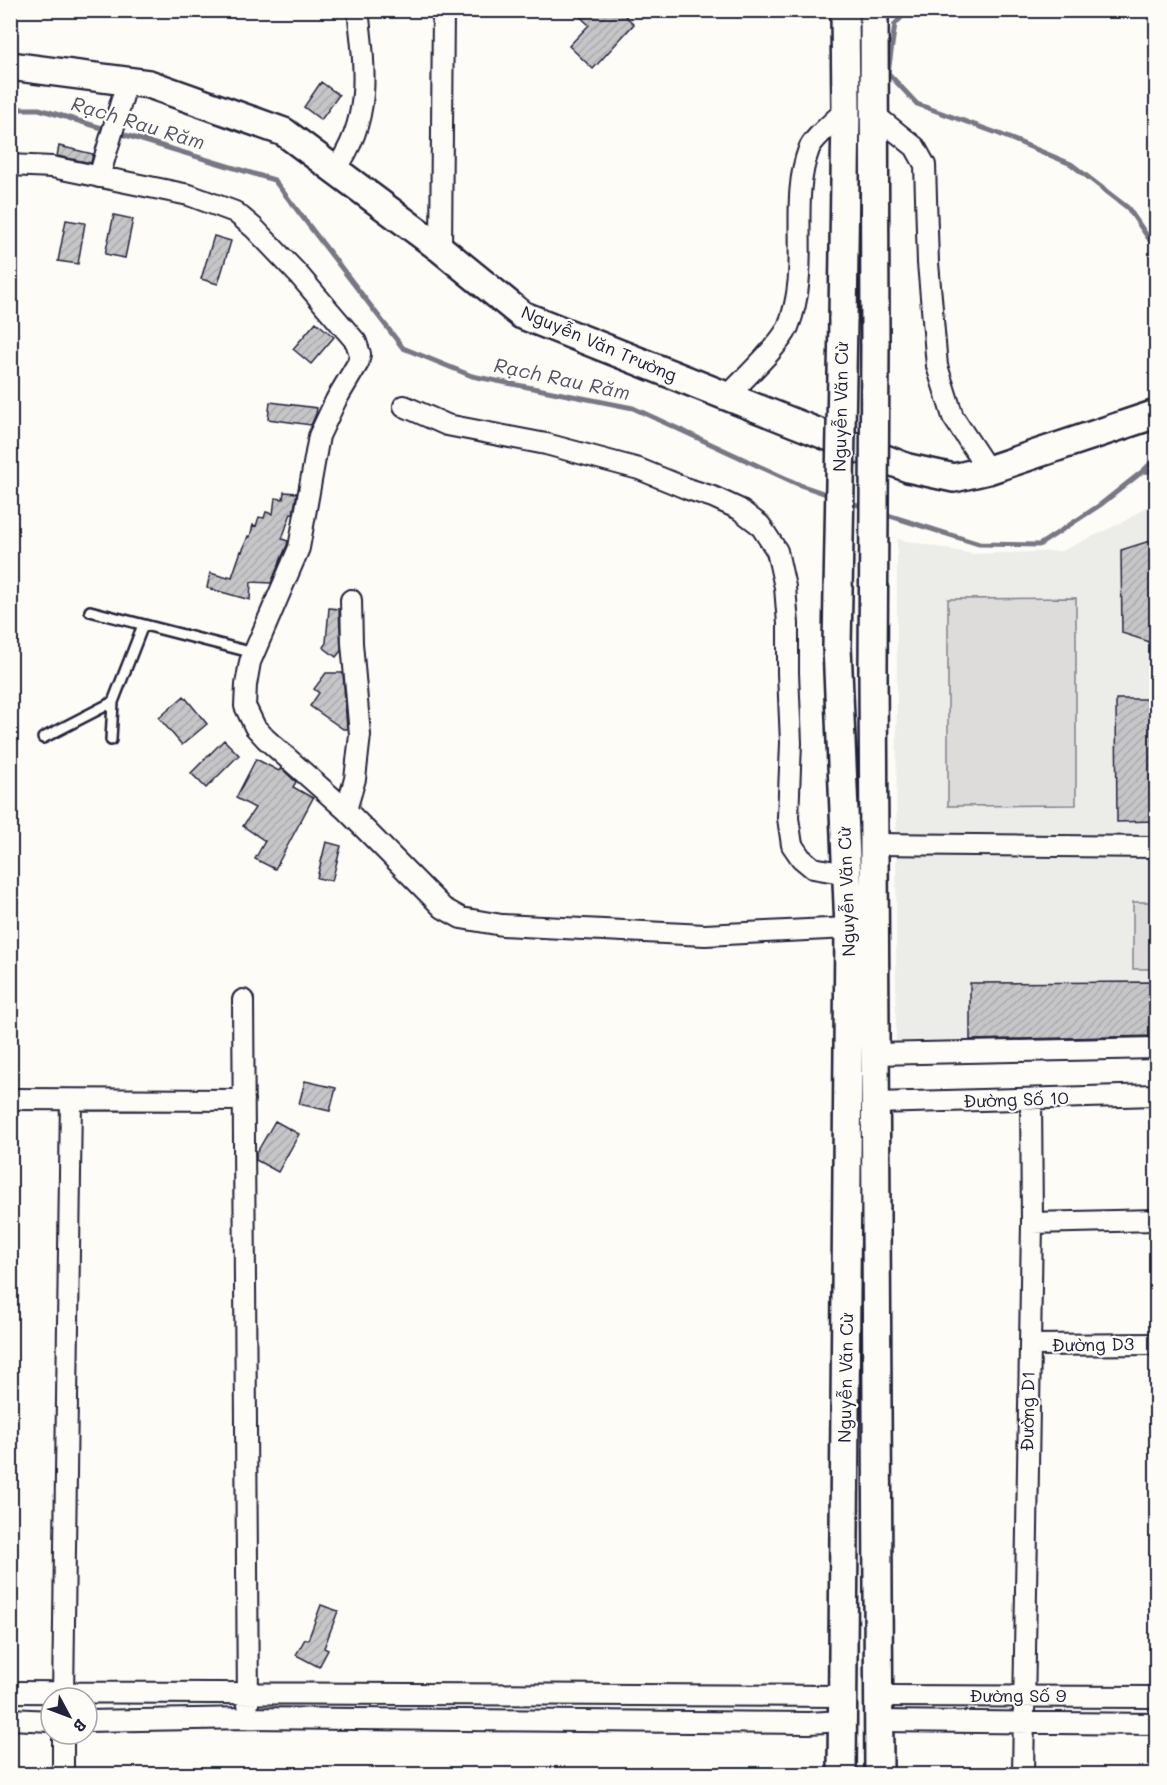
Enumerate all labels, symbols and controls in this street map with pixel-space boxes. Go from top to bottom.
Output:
water label: Rạch Rau Răm [68,89,208,155]
street label: Nguyễn Văn Trường [518,299,681,387]
street label: Nguyễn Văn Cừ [827,341,853,472]
water label: Rạch Rau Răm [492,351,633,405]
street label: Nguyễn Văn Cừ [832,826,860,957]
street label: Đường Số 10 [963,1085,1069,1113]
street label: Nguyễn Văn Cừ [832,1312,858,1443]
street label: Đường D3 [1051,1331,1134,1357]
street label: Đường D1 [1014,1371,1040,1451]
street label: Đường Số 9 [970,1683,1067,1707]
north arrow [39,1686,99,1746]
text: B [69,1715,92,1737]

